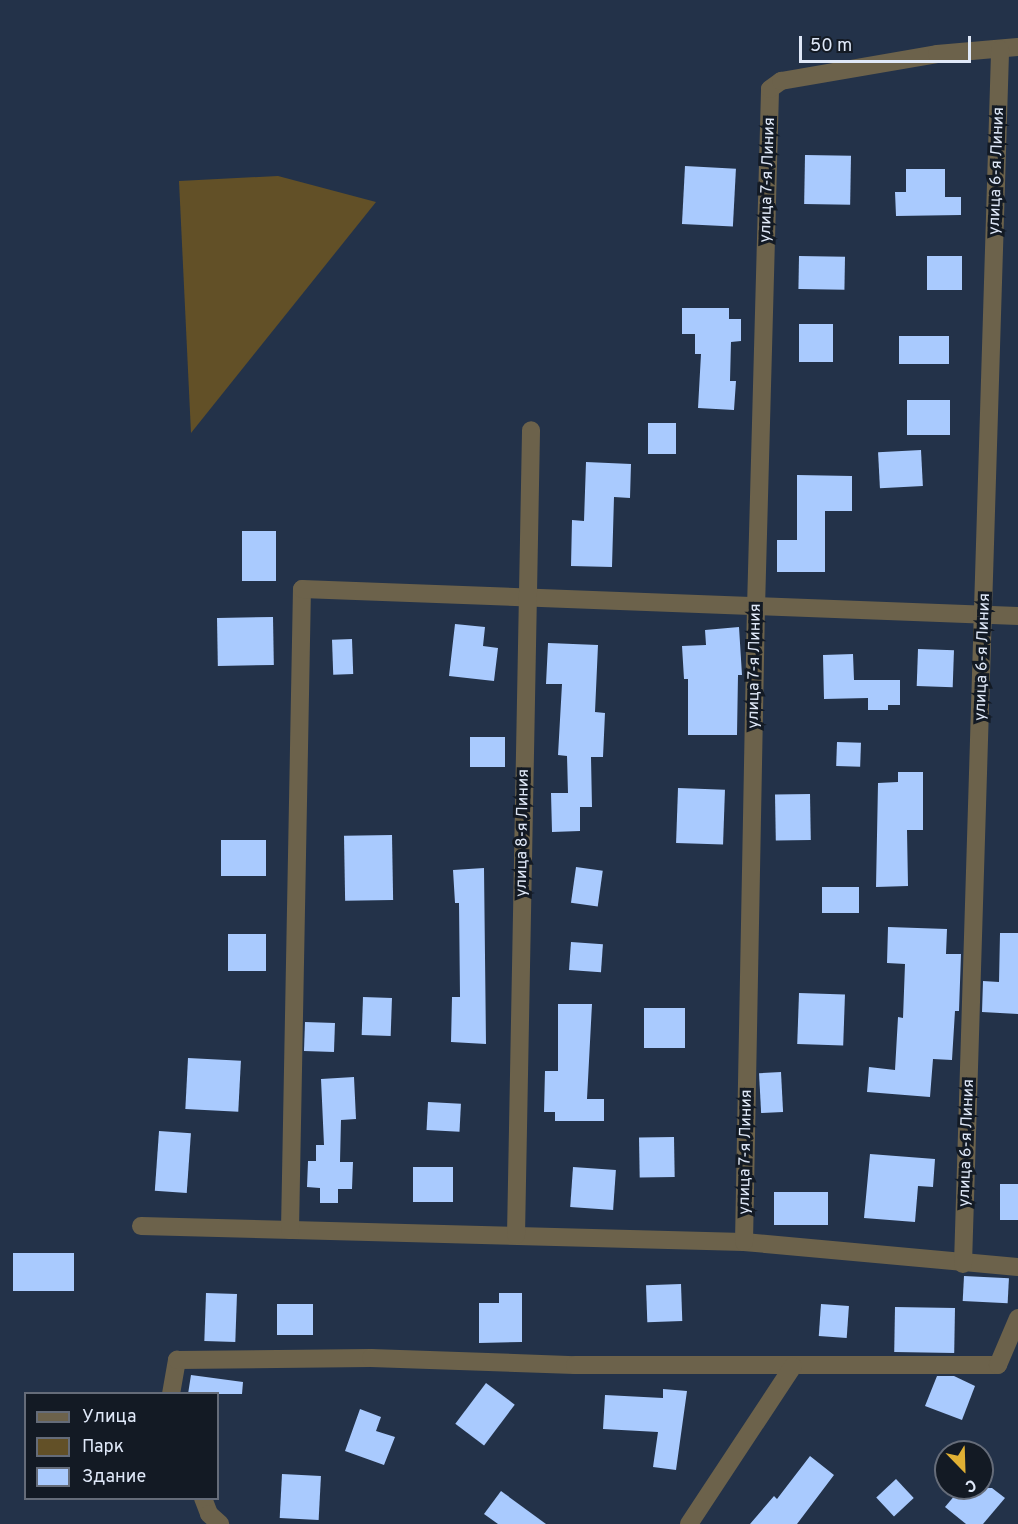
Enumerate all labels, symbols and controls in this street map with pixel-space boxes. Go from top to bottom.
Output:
scale bar [802,24,974,62]
text: 50 m [810,35,852,58]
street label: улица 6-я Линия [985,107,1009,235]
street label: улица 7-я Линия [756,117,780,243]
street label: улица 6-я Линия [971,593,995,721]
street label: улица 7-я Линия [744,603,766,729]
street label: улица 8-я Линия [512,769,534,897]
street label: улица 6-я Линия [955,1079,979,1207]
street label: улица 7-я Линия [735,1089,757,1215]
legend [24,1392,219,1500]
text: Улица [82,1406,136,1429]
text: Парк [82,1436,124,1459]
north arrow [934,1440,994,1500]
text: Здание [82,1466,146,1489]
text: С [962,1474,979,1496]

